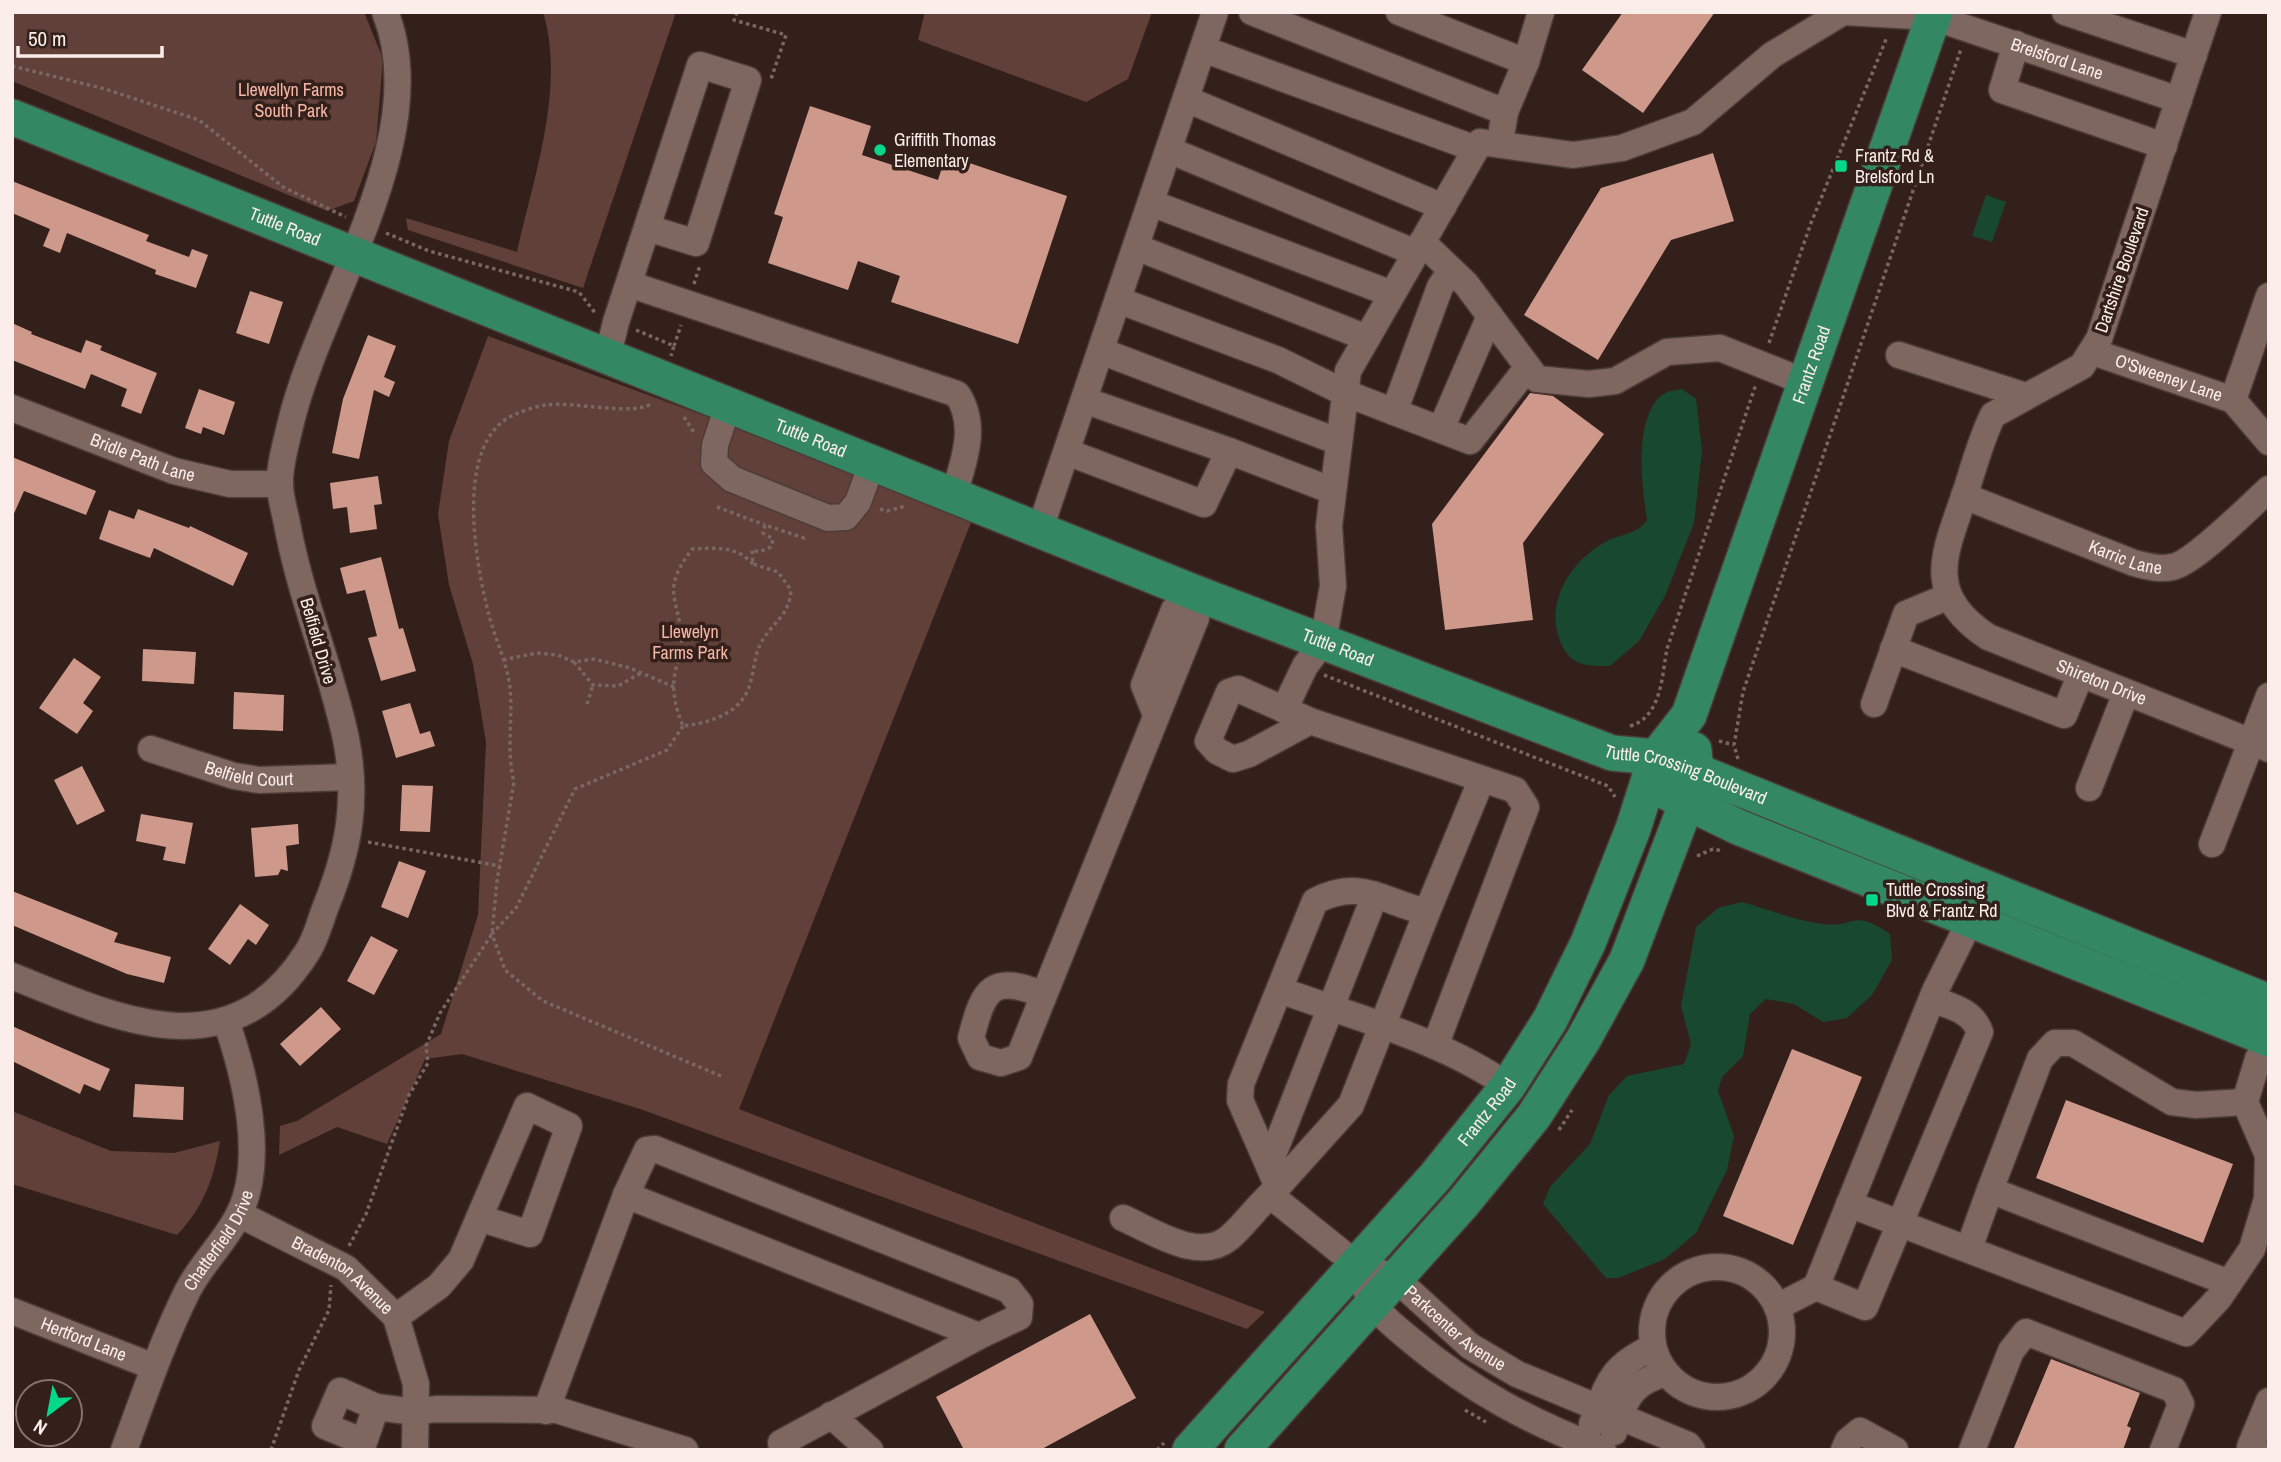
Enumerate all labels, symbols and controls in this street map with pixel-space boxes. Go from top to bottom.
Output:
scale bar [18,14,161,58]
text: 50 m [28,24,66,53]
street label: Brelsford Lane [2008,31,2107,86]
park label: Llewellyn Farms South Park [238,77,344,123]
place label: Griffith Thomas Elementary [894,127,996,173]
marker: Griffith Thomas Elementary [872,142,888,158]
place label: Frantz Rd & Brelsford Ln [1855,143,1935,189]
marker: Frantz Rd & Brelsford Ln [1833,158,1849,174]
street label: Tuttle Road [245,201,324,252]
street label: Dartshire Boulevard [2088,204,2155,336]
street label: Frantz Road [1786,322,1836,407]
street label: O'Sweeney Lane [2112,347,2226,407]
street label: Tuttle Road [771,412,851,463]
street label: Bridle Path Lane [87,427,198,487]
street label: Karric Lane [2085,533,2163,580]
street label: Belfield Drive [294,595,343,687]
park label: Llewelyn Farms Park [652,619,728,665]
street label: Tuttle Road [1298,622,1377,672]
street label: Shireton Drive [2053,652,2151,711]
street label: Tuttle Crossing Boulevard [1601,738,1771,810]
street label: Belfield Court [202,754,294,792]
place label: Tuttle Crossing Blvd & Frantz Rd [1886,877,1998,923]
marker: Tuttle Crossing Blvd & Frantz Rd [1864,892,1880,908]
street label: Frantz Road [1451,1073,1522,1151]
street label: Chatterfield Drive [177,1187,259,1295]
street label: Bradenton Avenue [287,1230,399,1320]
street label: Parkcenter Avenue [1399,1279,1511,1377]
street label: Hertford Lane [37,1311,130,1367]
north arrow [14,1378,84,1448]
text: N [28,1413,52,1441]

